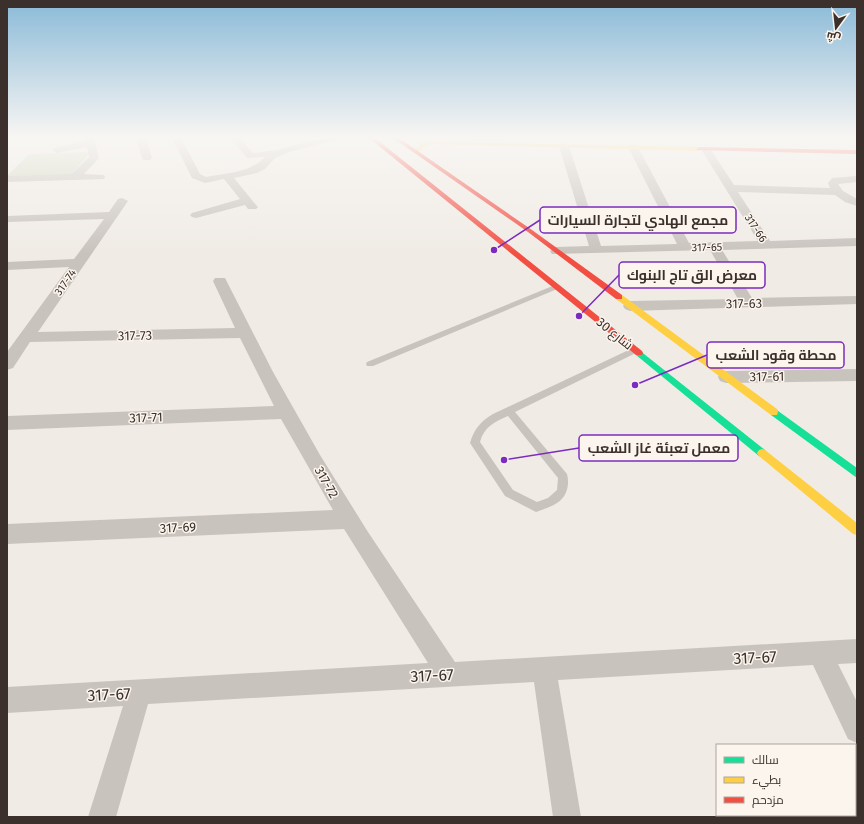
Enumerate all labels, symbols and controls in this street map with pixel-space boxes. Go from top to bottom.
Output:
north arrow [816,8,856,48]
text: ش [825,29,842,45]
callout: مجمع الهادي لتجارة السيارات [540,207,736,233]
text: مجمع الهادي لتجارة السيارات [548,212,728,231]
street label: 317-66 [742,212,770,245]
street label: 317-65 [692,241,723,254]
callout: معرض الق تاج البنوك [619,262,765,288]
street label: 317-74 [52,267,79,298]
text: معرض الق تاج البنوك [627,267,757,285]
street label: 317-63 [726,296,762,311]
street label: شارع 30 [593,314,636,353]
street label: 317-73 [118,328,152,343]
callout: محطة وقود الشعب [707,342,844,368]
text: محطة وقود الشعب [716,347,836,364]
street label: 317-61 [750,369,785,384]
street label: 317-71 [129,409,163,426]
callout: معمل تعبئة غاز الشعب [579,435,738,461]
text: معمل تعبئة غاز الشعب [588,440,730,457]
street label: 317-72 [312,464,342,501]
street label: 317-69 [159,519,197,536]
street label: 317-67 [733,647,777,668]
street label: 317-67 [410,665,454,686]
street label: 317-67 [87,684,131,705]
legend [716,744,856,816]
text: سالك [752,753,779,767]
text: بطيء [752,773,781,790]
text: مزدحم [752,793,784,808]

